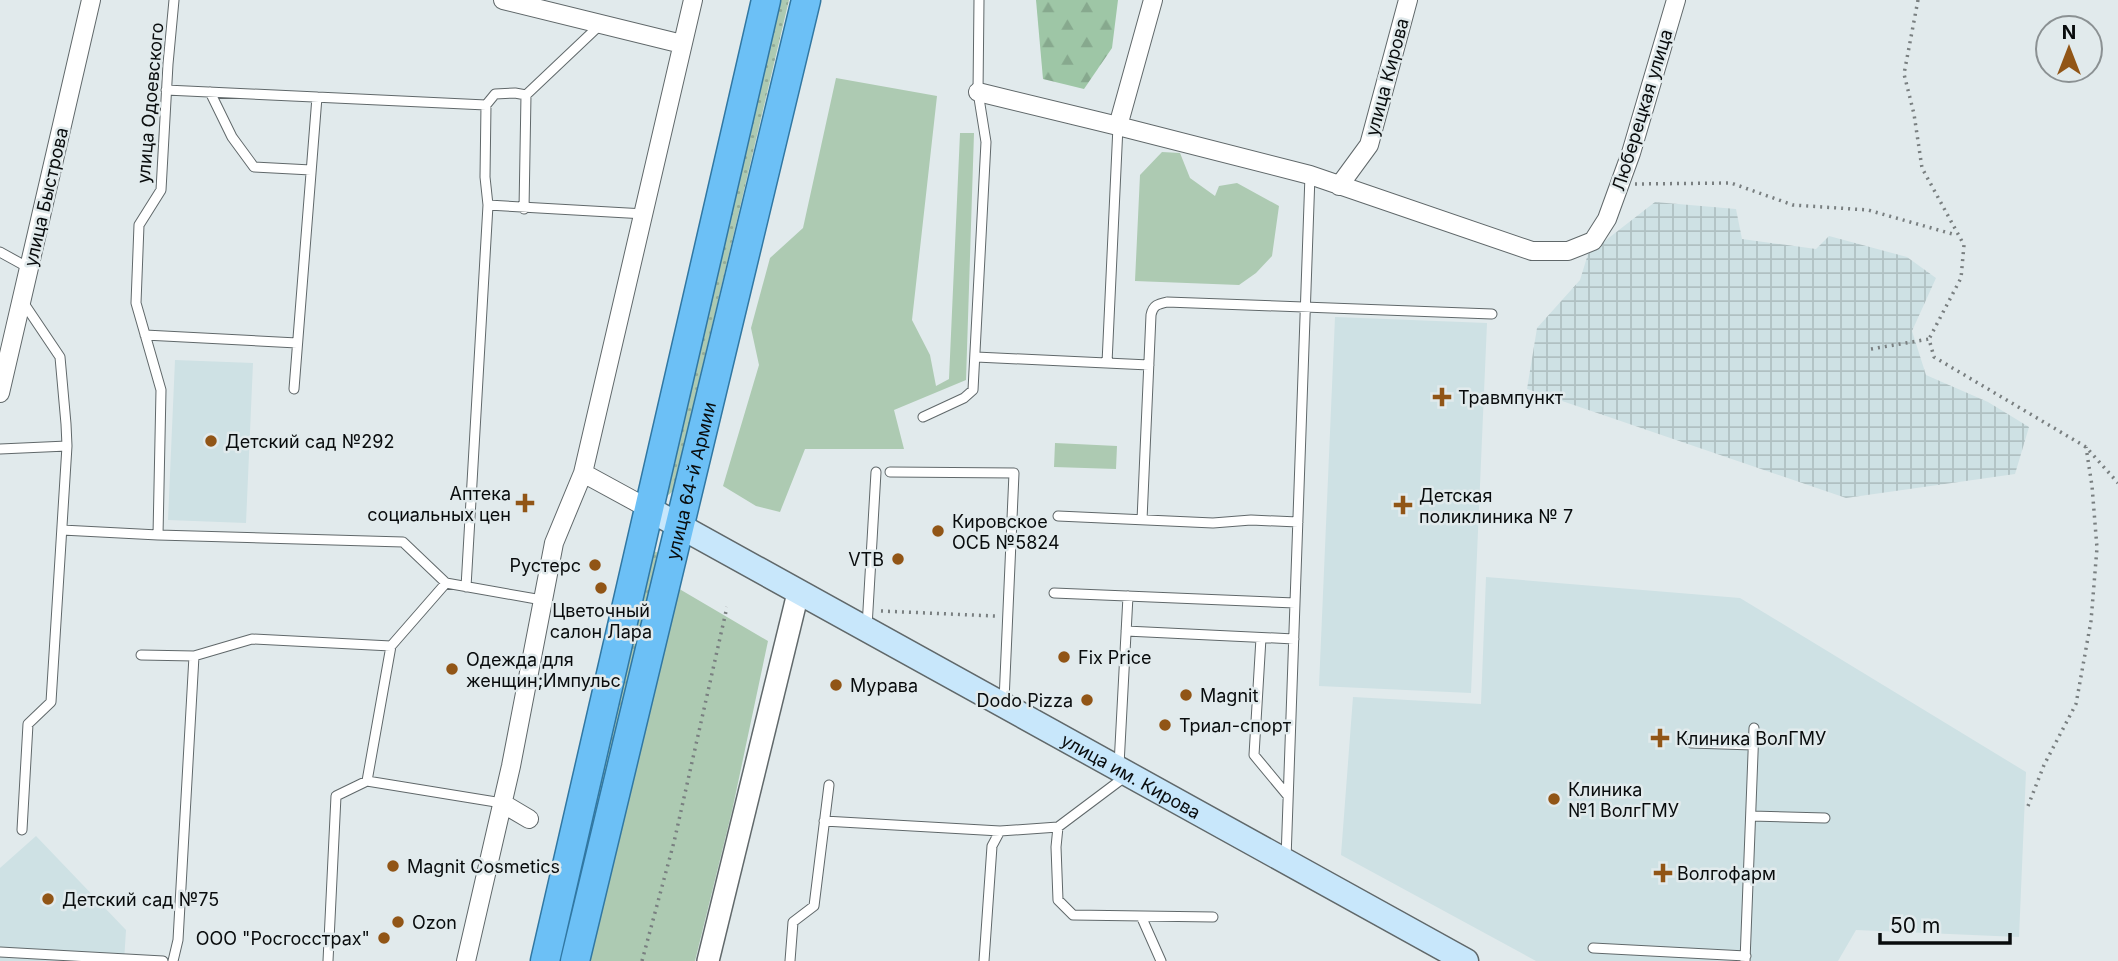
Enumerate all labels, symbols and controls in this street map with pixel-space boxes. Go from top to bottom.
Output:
north arrow [2034,14,2104,84]
street label: улица Кирова [1361,16,1413,138]
text: N [2062,21,2076,44]
street label: улица Одоевского [133,22,167,184]
street label: Люберецкая улица [1607,27,1677,193]
street label: улица Быстрова [20,125,72,269]
marker: Травмпункт [1432,387,1452,407]
place label: Травмпункт [1458,387,1564,408]
street label: улица 64-й Армии [661,400,720,562]
place label: Детский сад №292 [225,431,394,452]
marker: Детский сад №292 [203,433,219,449]
place label: Аптека социальных цен [367,483,511,525]
place label: Детская поликлиника № 7 [1419,485,1573,527]
marker: Аптека социальных цен [517,495,533,511]
marker: Детская поликлиника № 7 [1393,495,1413,515]
place label: Кировское ОСБ №5824 [952,511,1060,553]
marker: Кировское ОСБ №5824 [930,523,946,539]
place label: VTB [848,549,884,570]
marker: VTB [890,551,906,567]
place label: Рустерс [510,555,581,576]
marker: Рустерс [587,557,603,573]
marker: Цветочный салон Лара [593,580,609,596]
place label: Цветочный салон Лара [550,600,652,642]
place label: Fix Price [1078,647,1152,668]
place label: Одежда для женщин;Импульс [466,649,621,691]
marker: Fix Price [1056,649,1072,665]
marker: Одежда для женщин;Импульс [444,661,460,677]
place label: Мурава [850,675,918,696]
marker: Мурава [828,677,844,693]
place label: Magnit [1200,685,1258,706]
marker: Magnit [1178,687,1194,703]
place label: Dodo Pizza [976,690,1073,711]
marker: Dodo Pizza [1079,692,1095,708]
place label: Триал-спорт [1179,715,1292,736]
marker: Триал-спорт [1157,717,1173,733]
marker: Клиника ВолГМУ [1650,728,1670,748]
place label: Клиника ВолГМУ [1676,728,1826,749]
street label: улица им. Кирова [1058,729,1204,823]
place label: Клиника №1 ВолгГМУ [1568,779,1679,821]
marker: Клиника №1 ВолгГМУ [1546,791,1562,807]
place label: Magnit Cosmetics [407,856,560,877]
marker: Magnit Cosmetics [385,858,401,874]
place label: Волгофарм [1677,863,1776,884]
marker: Волгофарм [1655,865,1671,881]
place label: Детский сад №75 [62,889,219,910]
marker: Детский сад №75 [40,891,56,907]
scale bar [1880,902,2010,946]
place label: Ozon [412,912,457,933]
text: 50 m [1890,913,1940,938]
marker: Ozon [390,914,406,930]
place label: ООО "Росгосстрах" [196,928,370,949]
marker: ООО "Росгосстрах" [376,930,392,946]

